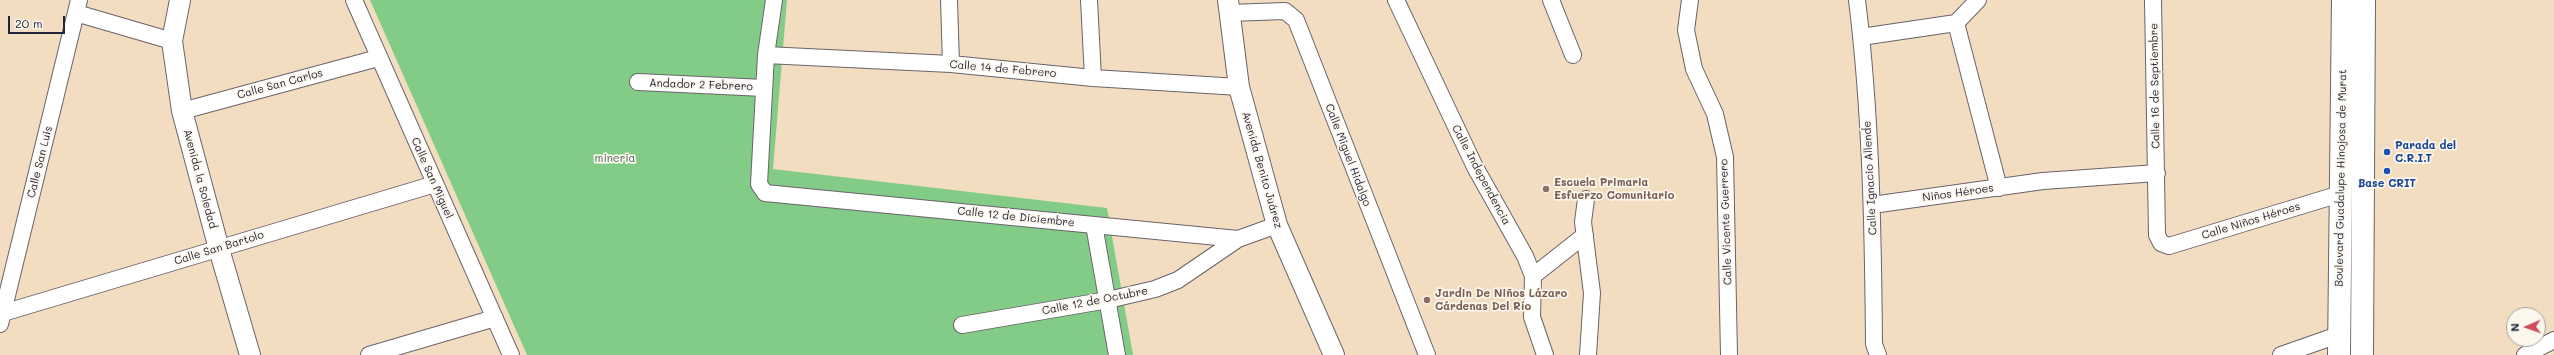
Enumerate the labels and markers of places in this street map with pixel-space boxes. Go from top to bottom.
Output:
place label: Parada del C.R.I.T [2395,139,2456,165]
marker: Parada del C.R.I.T [2382,147,2392,157]
marker: Base CRIT [2382,166,2392,176]
place label: Escuela Primaria Esfuerzo Comunitario [1554,176,1674,202]
place label: Base CRIT [2358,177,2416,191]
marker: Escuela Primaria Esfuerzo Comunitario [1541,184,1551,194]
place label: Jardin De Niños Lázaro Cárdenas Del Río [1435,287,1567,313]
marker: Jardin De Niños Lázaro Cárdenas Del Río [1422,295,1432,305]

